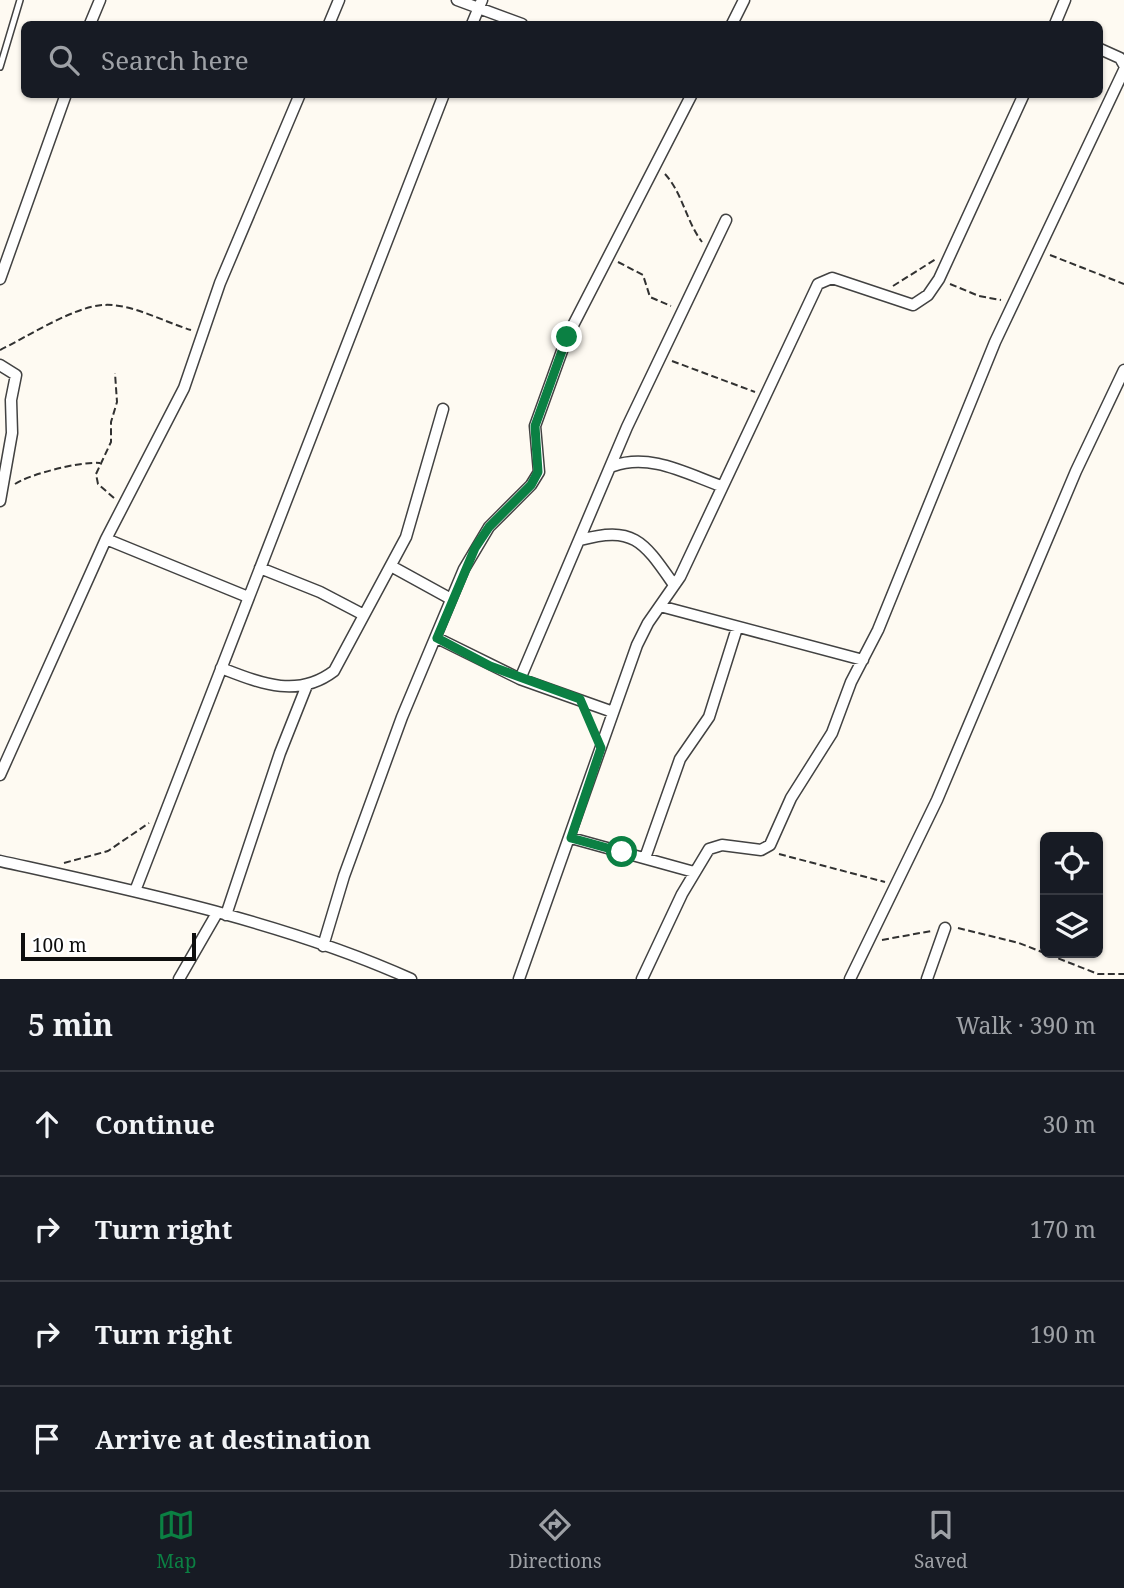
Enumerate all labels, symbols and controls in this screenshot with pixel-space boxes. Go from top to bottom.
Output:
search box [21,21,1103,98]
icon: search [45,41,83,79]
text: Search here [101,42,249,78]
route end [551,321,582,352]
map controls [1040,832,1103,958]
button: locate [1040,832,1103,895]
route start [606,836,637,867]
button: layers [1040,895,1103,958]
scale bar [21,930,196,962]
text: 100 m [32,932,87,958]
text: 5 min [28,1004,113,1045]
text: Walk · 390 m [956,1009,1096,1041]
icon: ahead [28,1105,66,1143]
text: Continue [95,1106,215,1142]
text: 30 m [1043,1108,1096,1140]
icon: right [28,1210,66,1248]
text: Turn right [95,1211,232,1247]
text: 170 m [1030,1213,1096,1245]
icon: right [28,1315,66,1353]
text: Turn right [95,1316,232,1352]
text: 190 m [1030,1318,1096,1350]
icon: arrive [28,1420,66,1458]
text: Arrive at destination [95,1421,371,1457]
tab: Map [156,1506,196,1574]
tab: Directions [509,1506,602,1574]
tab: Saved [914,1506,968,1574]

